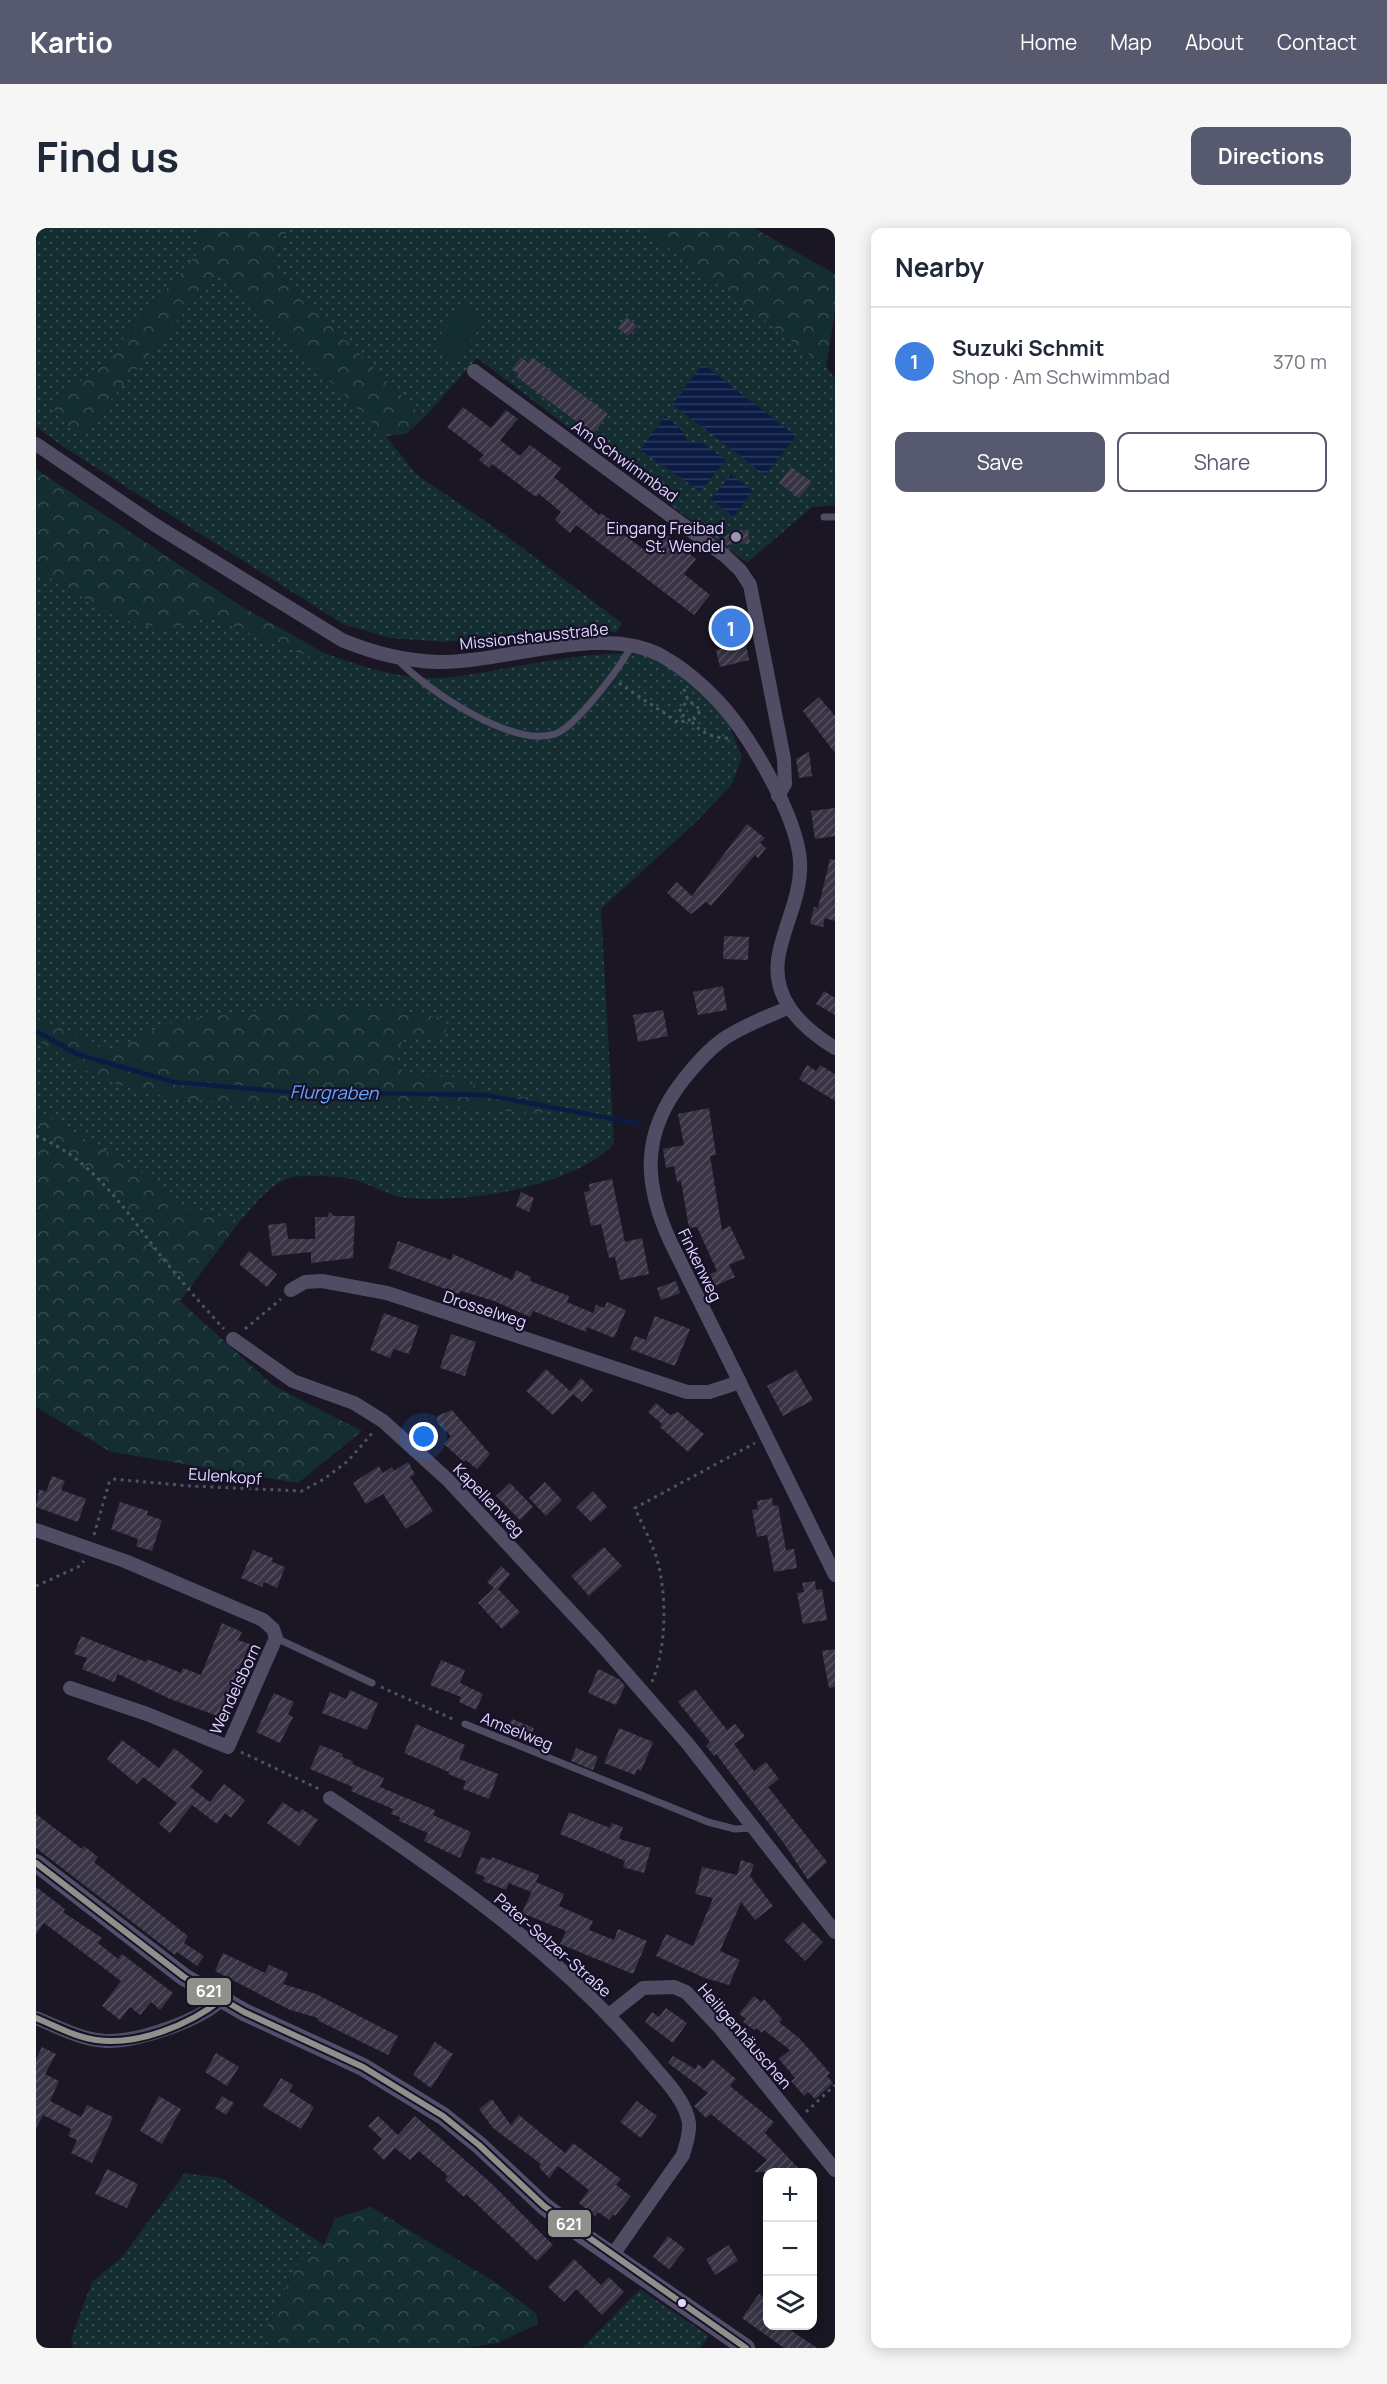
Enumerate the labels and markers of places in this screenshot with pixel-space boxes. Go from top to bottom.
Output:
place label: Eingang Freibad St. Wendel [607,517,724,557]
marker: Eingang Freibad St. Wendel [729,530,743,544]
pin: 1 [712,606,750,650]
unlabelled marker [676,2297,688,2309]

